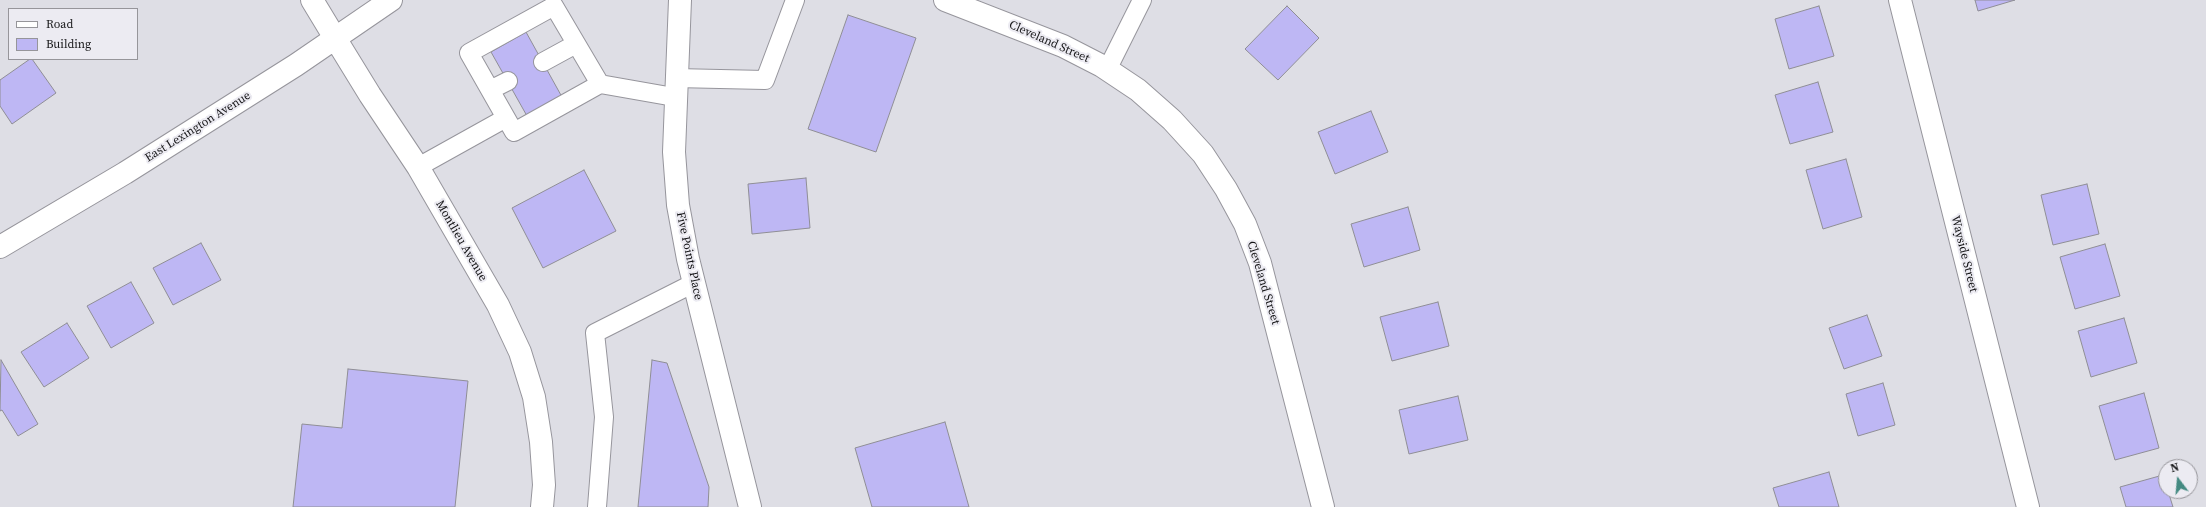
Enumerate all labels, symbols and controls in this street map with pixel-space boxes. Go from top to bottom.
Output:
legend [8,8,138,60]
text: Road [46,16,73,32]
street label: Cleveland Street [1007,18,1091,66]
text: Building [46,36,91,52]
street label: East Lexington Avenue [143,89,253,165]
street label: Montlieu Avenue [432,198,490,284]
street label: Five Points Place [673,211,705,301]
street label: Wayside Street [1948,214,1980,294]
street label: Cleveland Street [1243,240,1283,326]
north arrow [2158,459,2198,499]
text: N [2169,460,2181,476]

